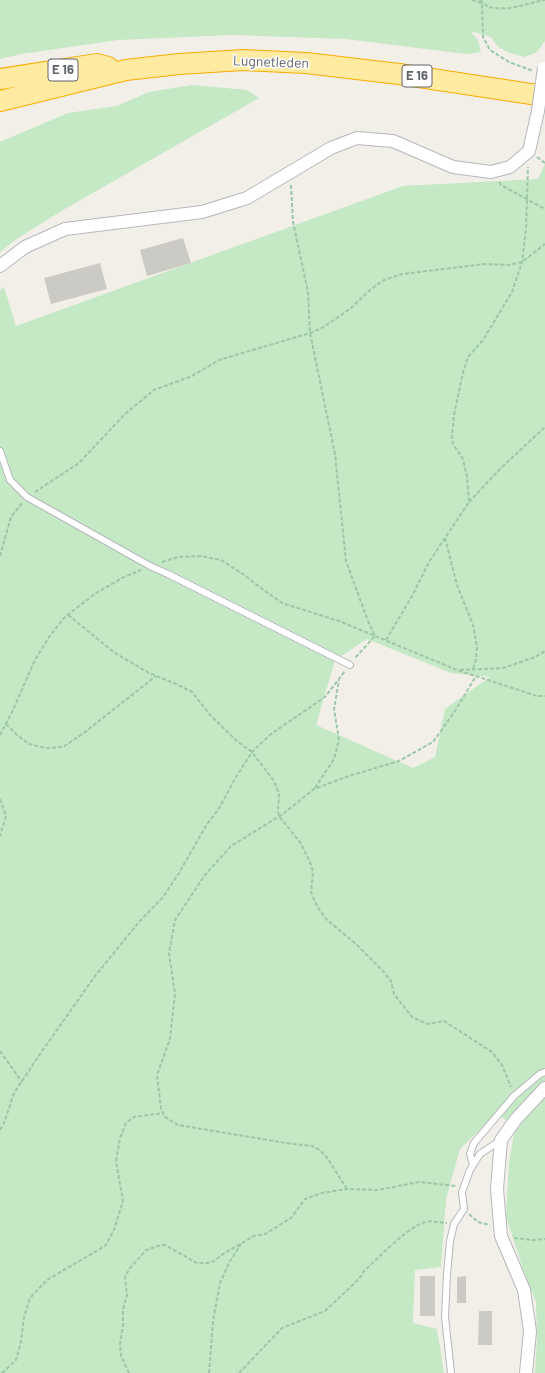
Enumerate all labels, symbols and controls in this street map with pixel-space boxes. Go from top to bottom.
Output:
street label: Lugnetleden [233,52,309,72]
road number: E 16 [48,59,78,81]
road number: E 16 [402,65,432,87]

